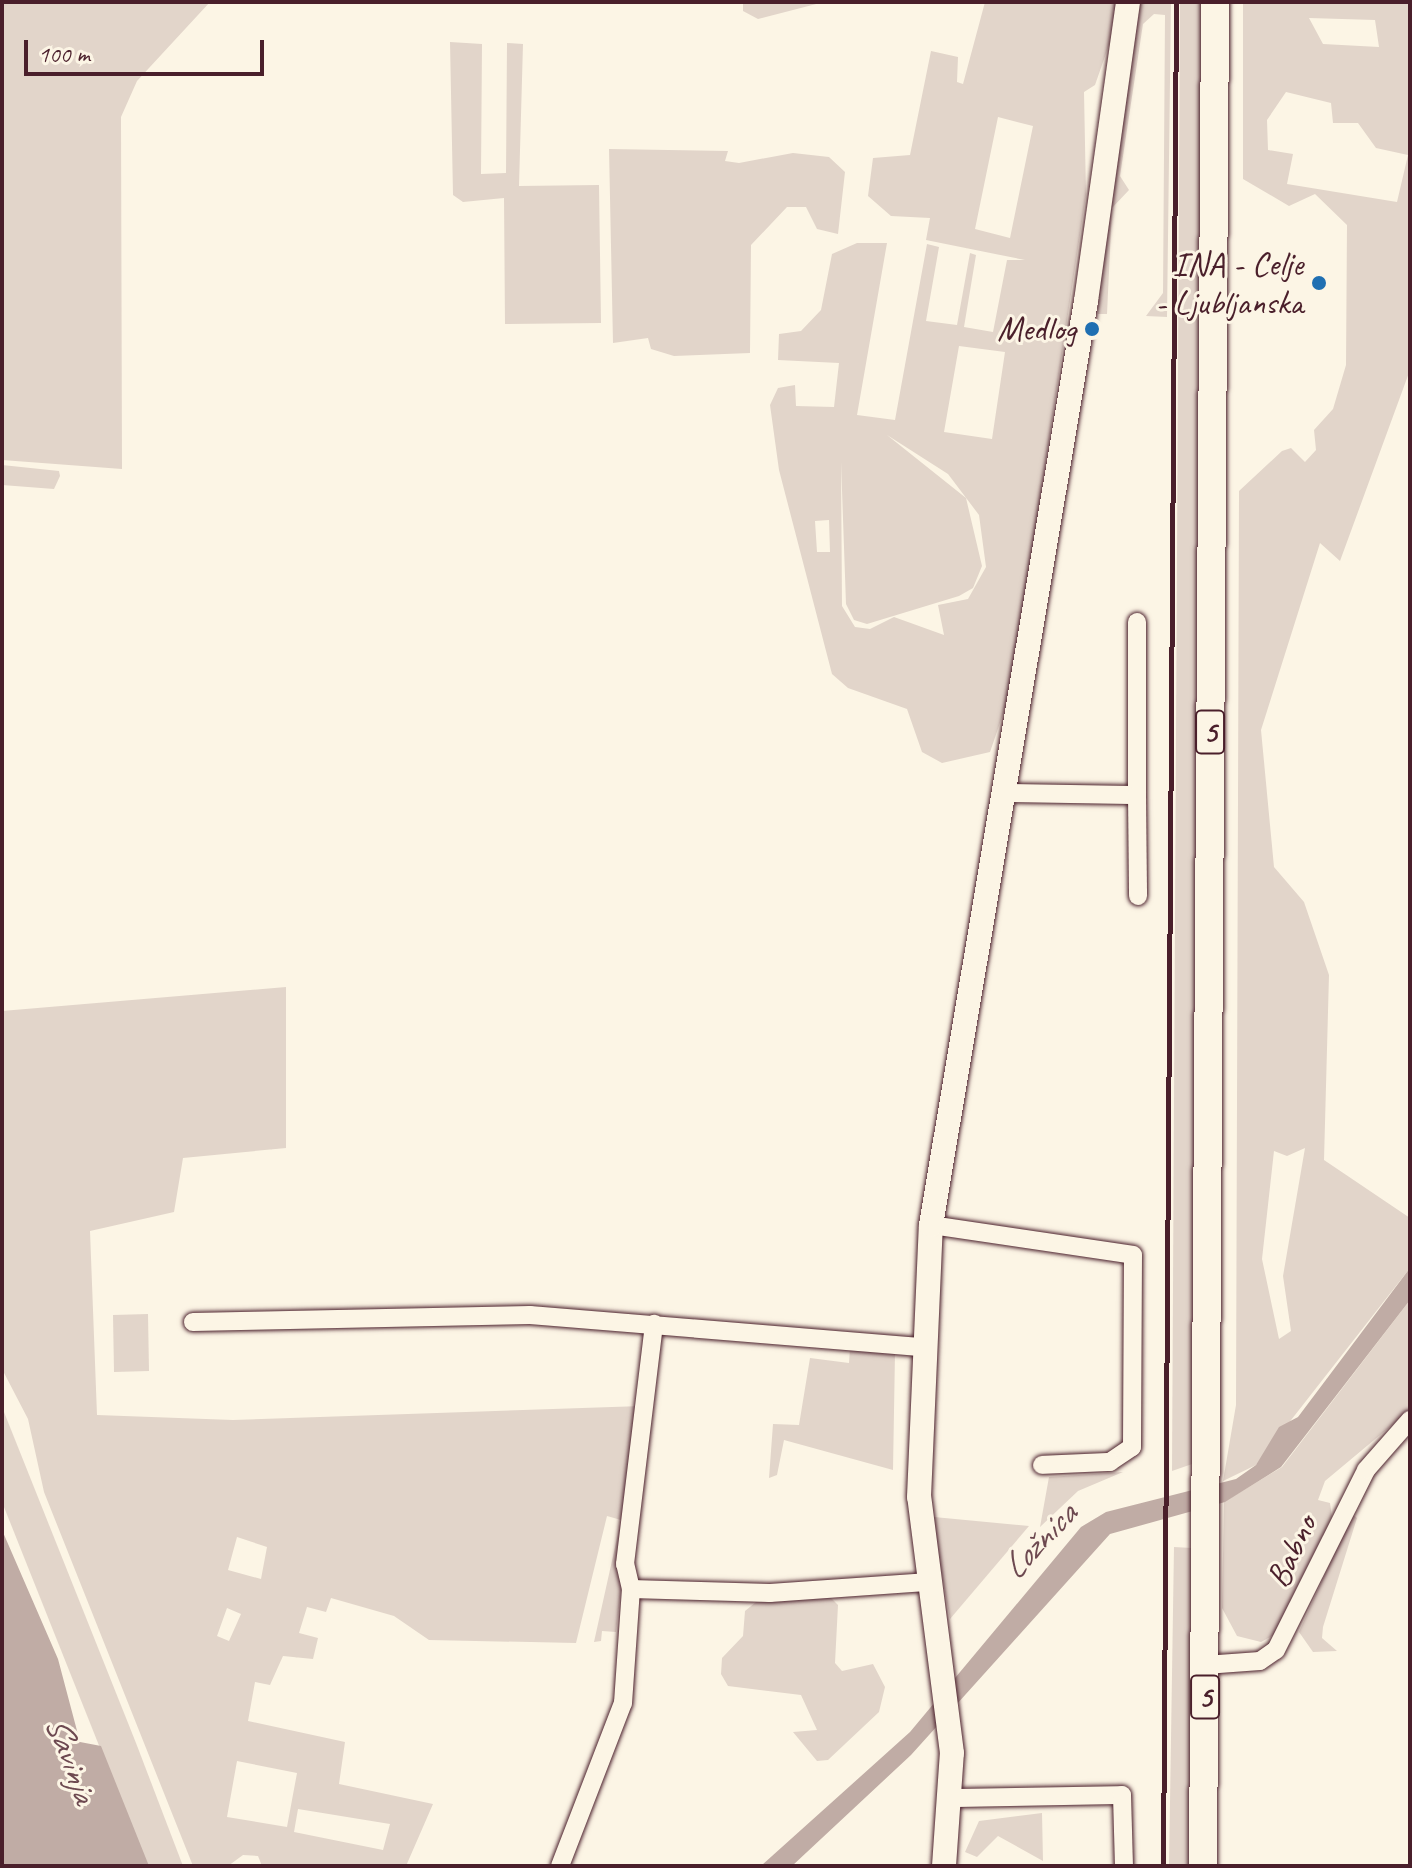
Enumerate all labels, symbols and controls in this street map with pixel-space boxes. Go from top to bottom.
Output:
scale bar [28,24,268,74]
text: 100 m [38,39,90,69]
place label: INA - Celje - Ljubljanska [1155,243,1303,322]
marker: INA - Celje - Ljubljanska [1310,274,1328,292]
place label: Medlog [997,309,1076,349]
marker: Medlog [1083,320,1101,338]
road number: 5 [1194,704,1226,760]
water label: Ložnica [992,1494,1086,1588]
street label: Babno [1257,1509,1325,1593]
road number: 5 [1189,1669,1221,1725]
water label: Savinja [35,1710,107,1808]

